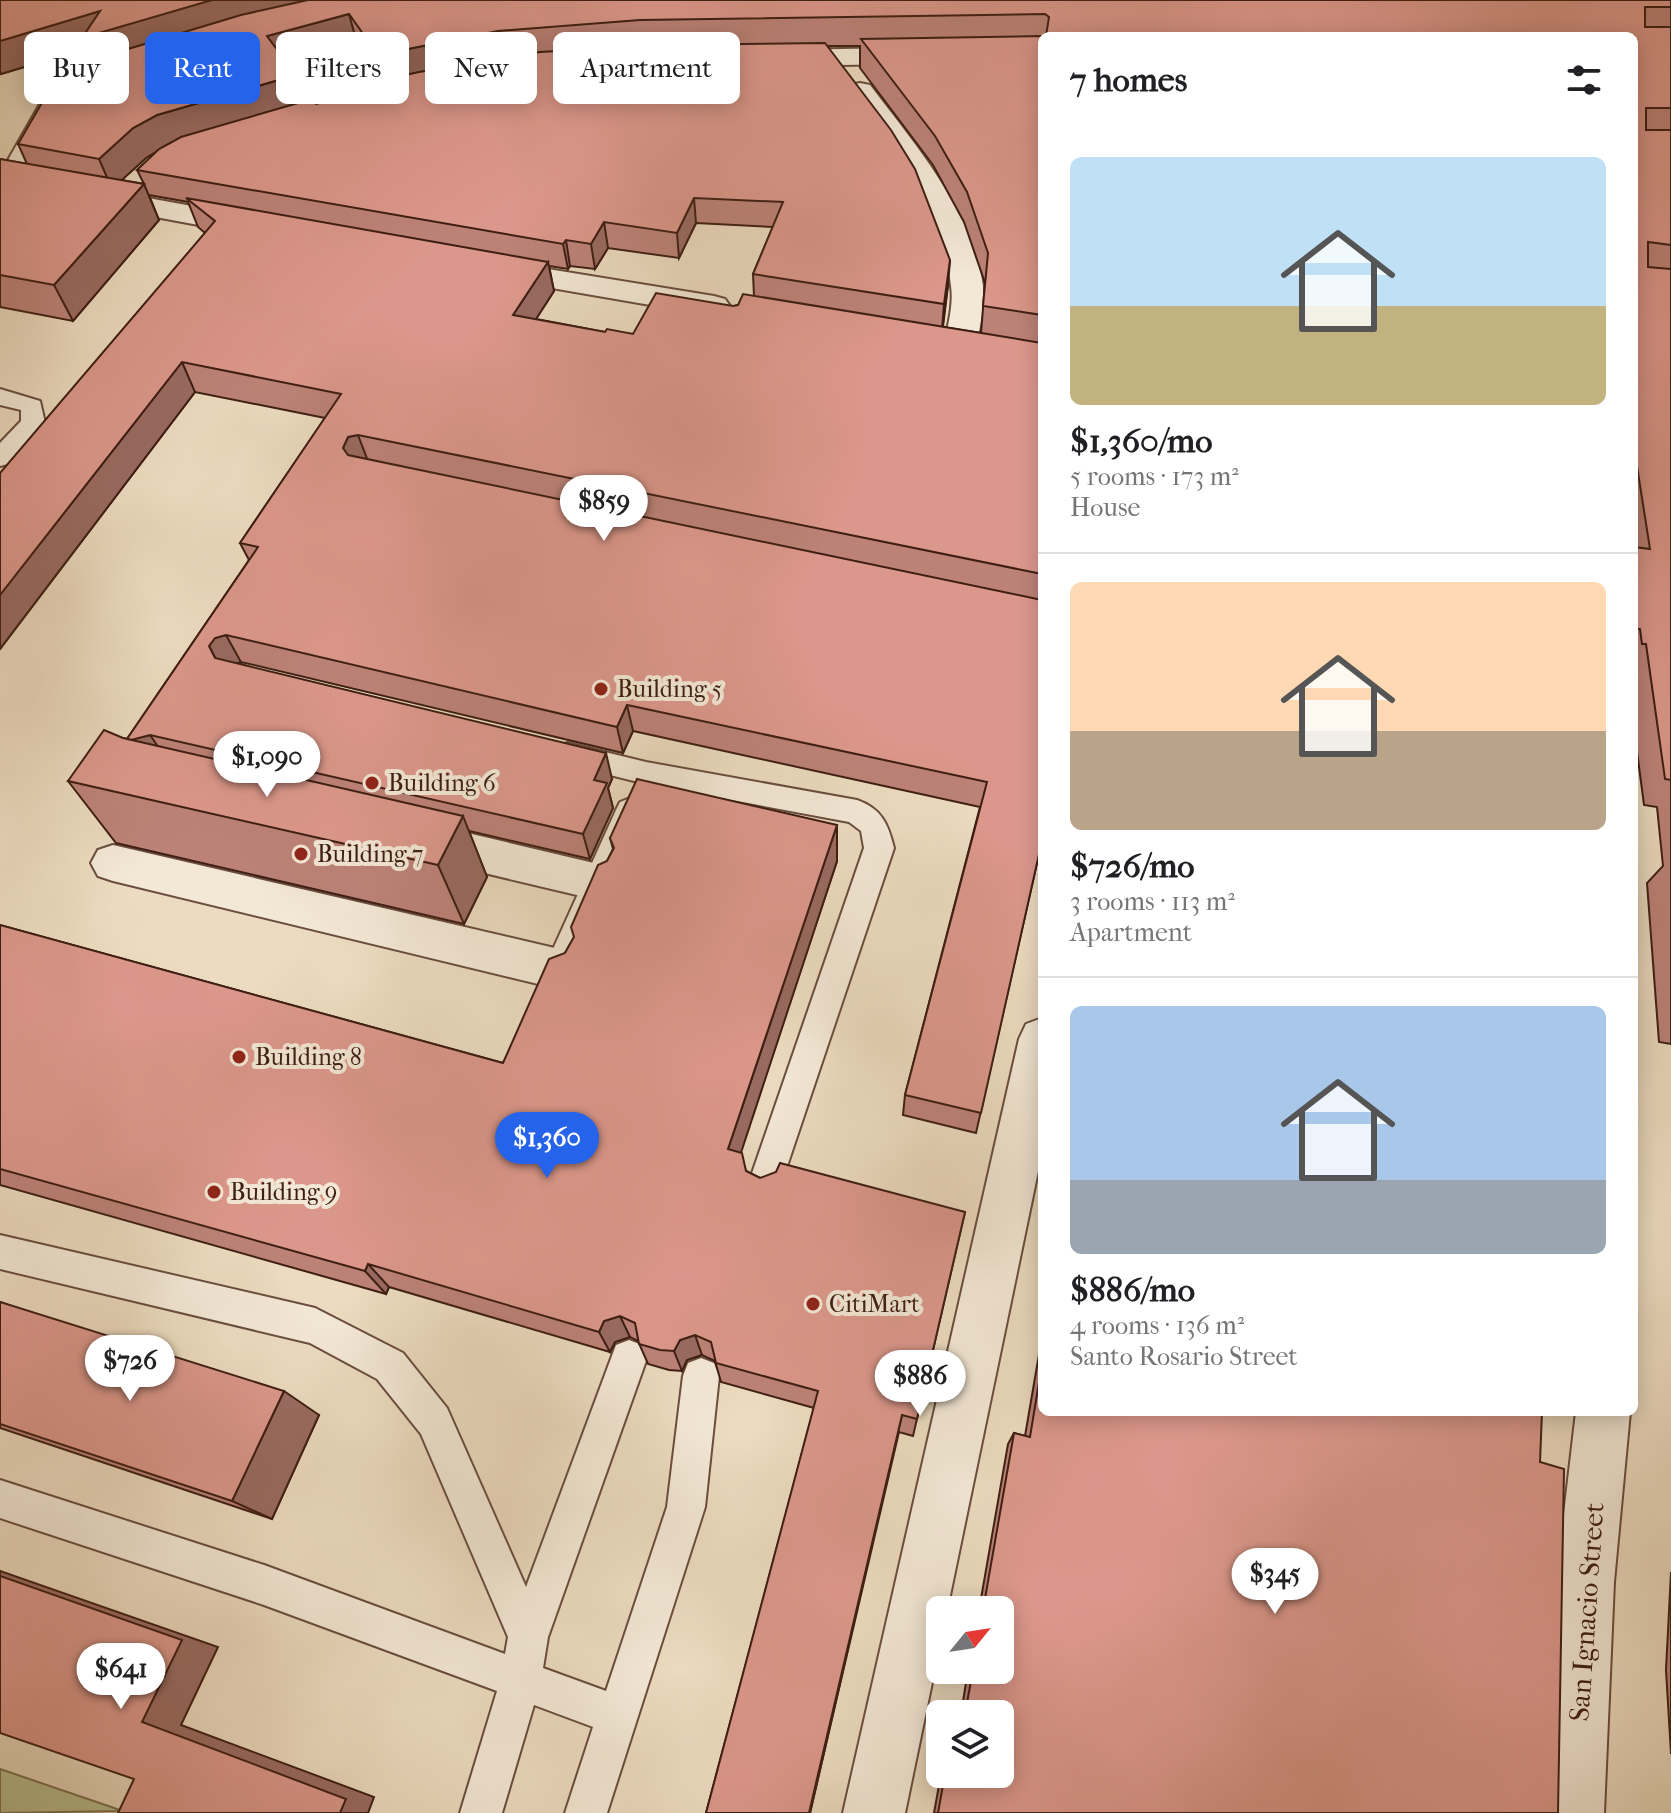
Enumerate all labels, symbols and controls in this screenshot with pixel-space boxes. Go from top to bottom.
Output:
chip: Buy [24,32,129,104]
chip: Rent [145,32,260,104]
chip: Filters [276,32,409,104]
chip: New [425,32,537,104]
chip: Apartment [553,32,740,104]
icon: filters [1562,58,1606,102]
text: 7 homes [1070,60,1187,100]
icon: home [1266,209,1410,353]
text: $1,360/mo [1070,421,1212,461]
text: 5 rooms · 173 m² [1070,461,1239,492]
pin: $859 [557,475,651,543]
text: $859 [578,485,630,516]
text: House [1070,492,1140,523]
icon: home [1266,634,1410,778]
place label: Building 5 [617,675,722,703]
marker: Building 5 [592,680,610,698]
pin: $1,090 [202,731,332,799]
text: $1,090 [231,741,303,772]
place label: Building 6 [388,769,497,797]
marker: Building 6 [363,774,381,792]
place label: Building 7 [317,840,423,868]
marker: Building 7 [292,845,310,863]
text: $726/mo [1070,846,1195,886]
text: 3 rooms · 113 m² [1070,886,1235,917]
text: Apartment [1070,917,1192,948]
place label: Building 8 [255,1043,362,1071]
marker: Building 8 [230,1048,248,1066]
icon: home [1266,1058,1410,1202]
pin: $1,360 [482,1112,612,1180]
text: $1,360 [513,1122,581,1153]
place label: Building 9 [230,1178,337,1206]
marker: Building 9 [205,1183,223,1201]
text: $886/mo [1070,1270,1195,1310]
place label: CitiMart [829,1290,920,1318]
marker: CitiMart [804,1295,822,1313]
text: 4 rooms · 136 m² [1070,1310,1244,1341]
pin: $726 [83,1335,177,1403]
text: Santo Rosario Street [1070,1341,1298,1372]
text: $726 [103,1345,157,1376]
pin: $886 [873,1350,967,1418]
text: $886 [893,1360,947,1391]
street label: San Ignacio Street [1562,1502,1611,1723]
pin: $345 [1228,1548,1322,1616]
text: $345 [1250,1558,1300,1589]
north arrow [926,1596,1014,1684]
map controls [926,1596,1014,1788]
pin: $641 [74,1643,168,1711]
text: $641 [95,1653,147,1684]
button: layers [926,1700,1014,1788]

